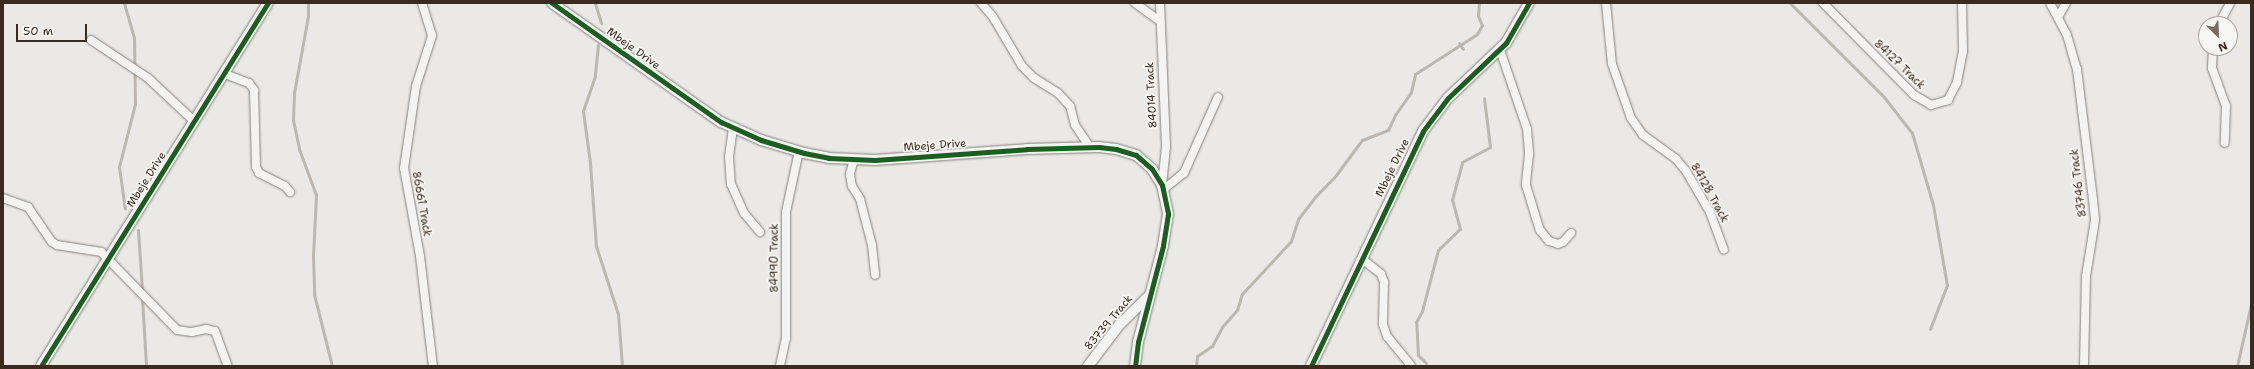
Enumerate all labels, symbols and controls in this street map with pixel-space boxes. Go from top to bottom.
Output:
scale bar [18,16,89,42]
north arrow [2198,16,2238,56]
text: 50 m [23,23,53,39]
street label: Mbeje Drive [604,25,662,73]
street label: 84127 Track [1871,37,1927,93]
text: N [2216,38,2230,55]
street label: 84014 Track [1144,61,1160,129]
street label: Mbeje Drive [903,137,967,155]
street label: Mbeje Drive [1373,137,1413,199]
street label: 83746 Track [2068,148,2090,218]
street label: Mbeje Drive [125,150,169,210]
street label: 84128 Track [1687,161,1731,225]
street label: 86661 Track [409,170,433,238]
street label: 84990 Track [768,223,782,293]
street label: 83739 Track [1082,293,1136,353]

